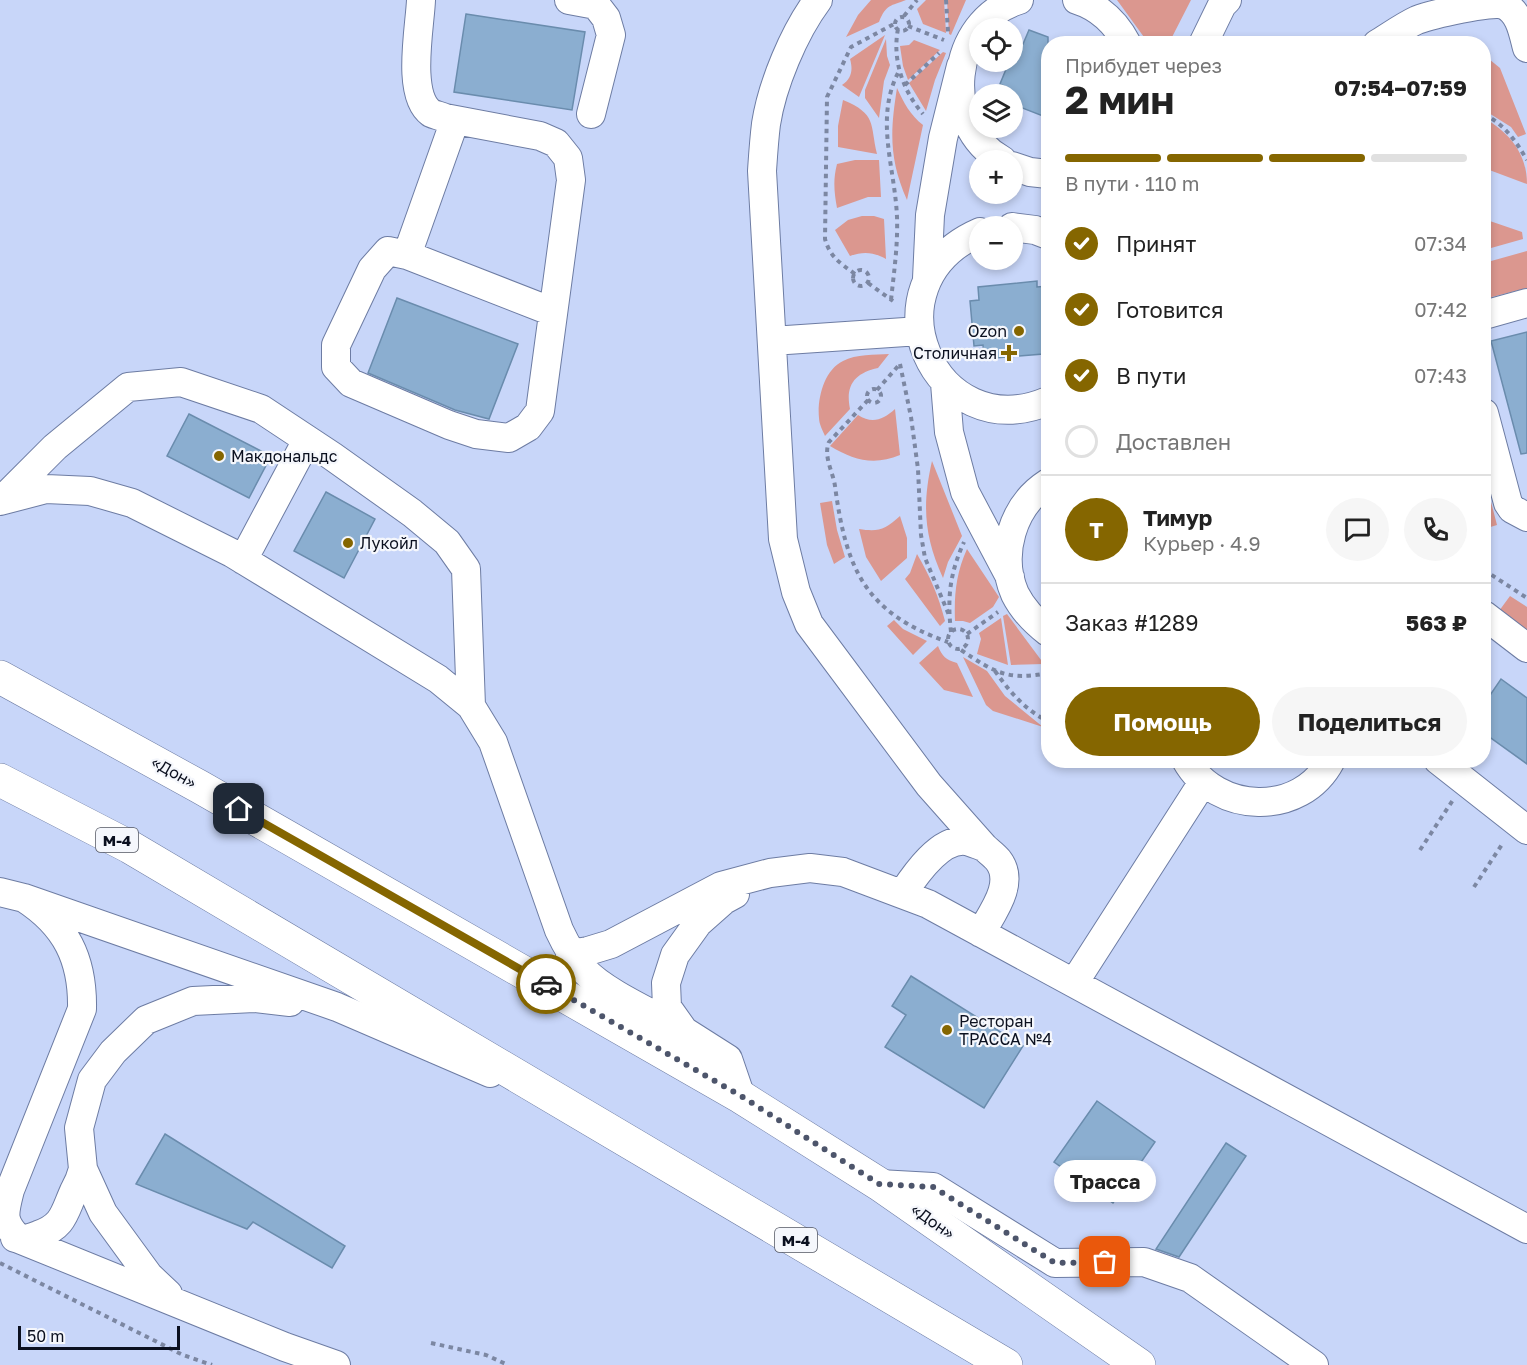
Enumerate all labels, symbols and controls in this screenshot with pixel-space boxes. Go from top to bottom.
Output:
map controls [969,18,1023,270]
button: locate [969,18,1023,72]
text: Прибудет через [1065,53,1222,77]
text: 07:54–07:59 [1334,74,1467,101]
text: 2 мин [1065,76,1174,123]
button: layers [969,84,1023,138]
button: + [969,150,1023,204]
text: В пути · 110 m [1065,171,1200,195]
button: − [969,216,1023,270]
icon: check [1065,227,1098,260]
text: Принят [1116,230,1196,257]
text: 07:34 [1414,231,1467,255]
icon: check [1065,293,1098,326]
text: Готовится [1116,296,1224,323]
text: 07:42 [1414,297,1467,321]
place label: Ozon [968,321,1007,341]
marker: Ozon [1012,324,1026,338]
place label: Столичная [913,343,997,363]
marker: Столичная [1002,346,1016,360]
icon: check [1065,359,1098,392]
text: В пути [1116,362,1186,389]
text: 07:43 [1414,363,1467,387]
text: Доставлен [1116,428,1231,455]
place label: Макдональдс [231,446,338,466]
marker: Макдональдс [212,449,226,463]
button: chat [1326,498,1389,561]
button: phone [1404,498,1467,561]
text: Тимур [1143,504,1212,531]
text: Т [1089,516,1104,543]
text: Курьер · 4.9 [1143,531,1261,555]
place label: Лукойл [360,533,418,553]
marker: Лукойл [341,536,355,550]
text: Заказ #1289 [1065,609,1199,636]
text: 563 ₽ [1406,609,1467,636]
button: Помощь [1065,687,1260,756]
button: Поделиться [1272,687,1467,756]
street label: «Дон» [148,752,200,793]
pin [213,783,264,834]
icon: home [222,792,255,825]
road number: М-4 [96,828,138,852]
courier [516,954,576,1014]
icon: car [530,968,563,1001]
place label: Ресторан ТРАССА №4 [959,1011,1052,1049]
marker: Ресторан ТРАССА №4 [940,1023,954,1037]
callout: Трасса [1054,1160,1156,1202]
text: Трасса [1070,1169,1140,1193]
street label: «Дон» [907,1199,959,1243]
road number: М-4 [775,1228,817,1252]
pin [1079,1236,1130,1287]
icon: bag [1088,1245,1121,1278]
scale bar [18,1323,180,1350]
text: 50 m [27,1326,64,1346]

